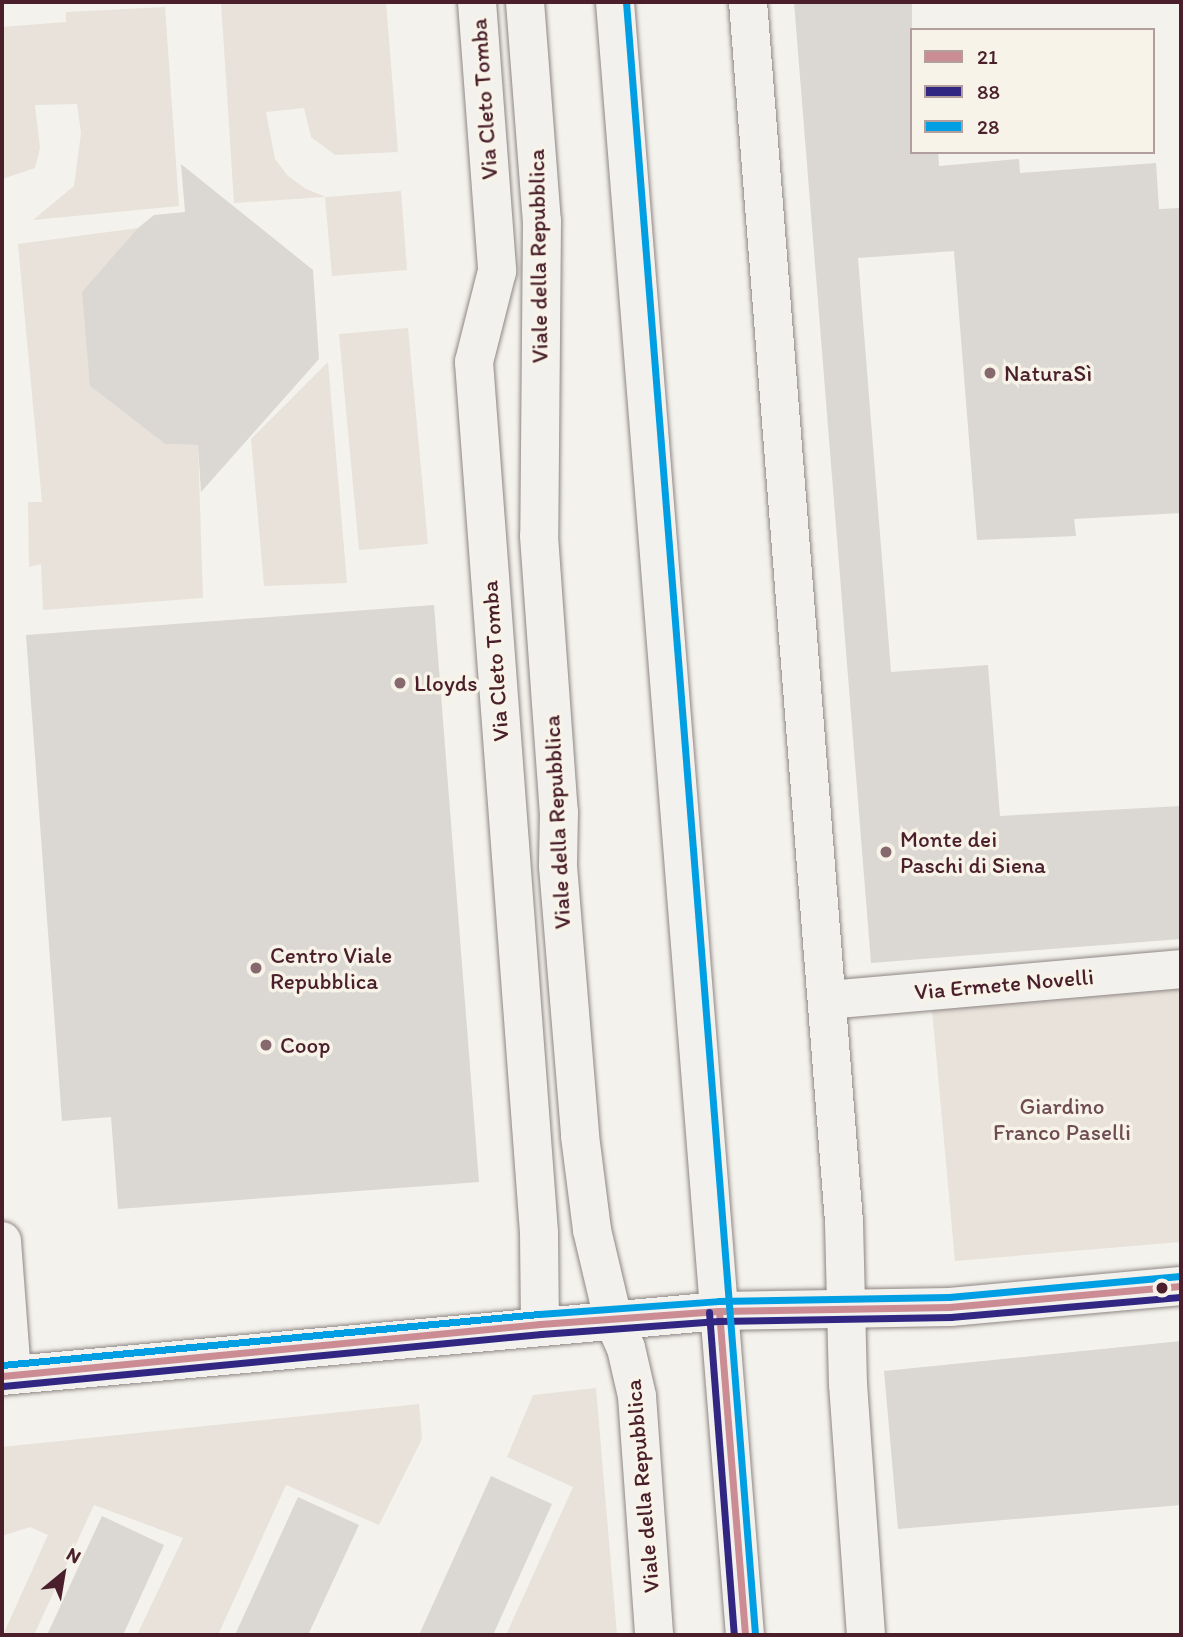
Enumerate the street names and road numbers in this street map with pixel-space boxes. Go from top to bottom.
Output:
street label: Via Cleto Tomba [465,19,503,179]
street label: Viale della Repubblica [522,148,554,364]
street label: Via Cleto Tomba [476,581,514,741]
street label: Viale della Repubblica [538,714,576,930]
street label: Via Ermete Novelli [913,962,1095,1006]
street label: Viale della Repubblica [619,1378,665,1594]

